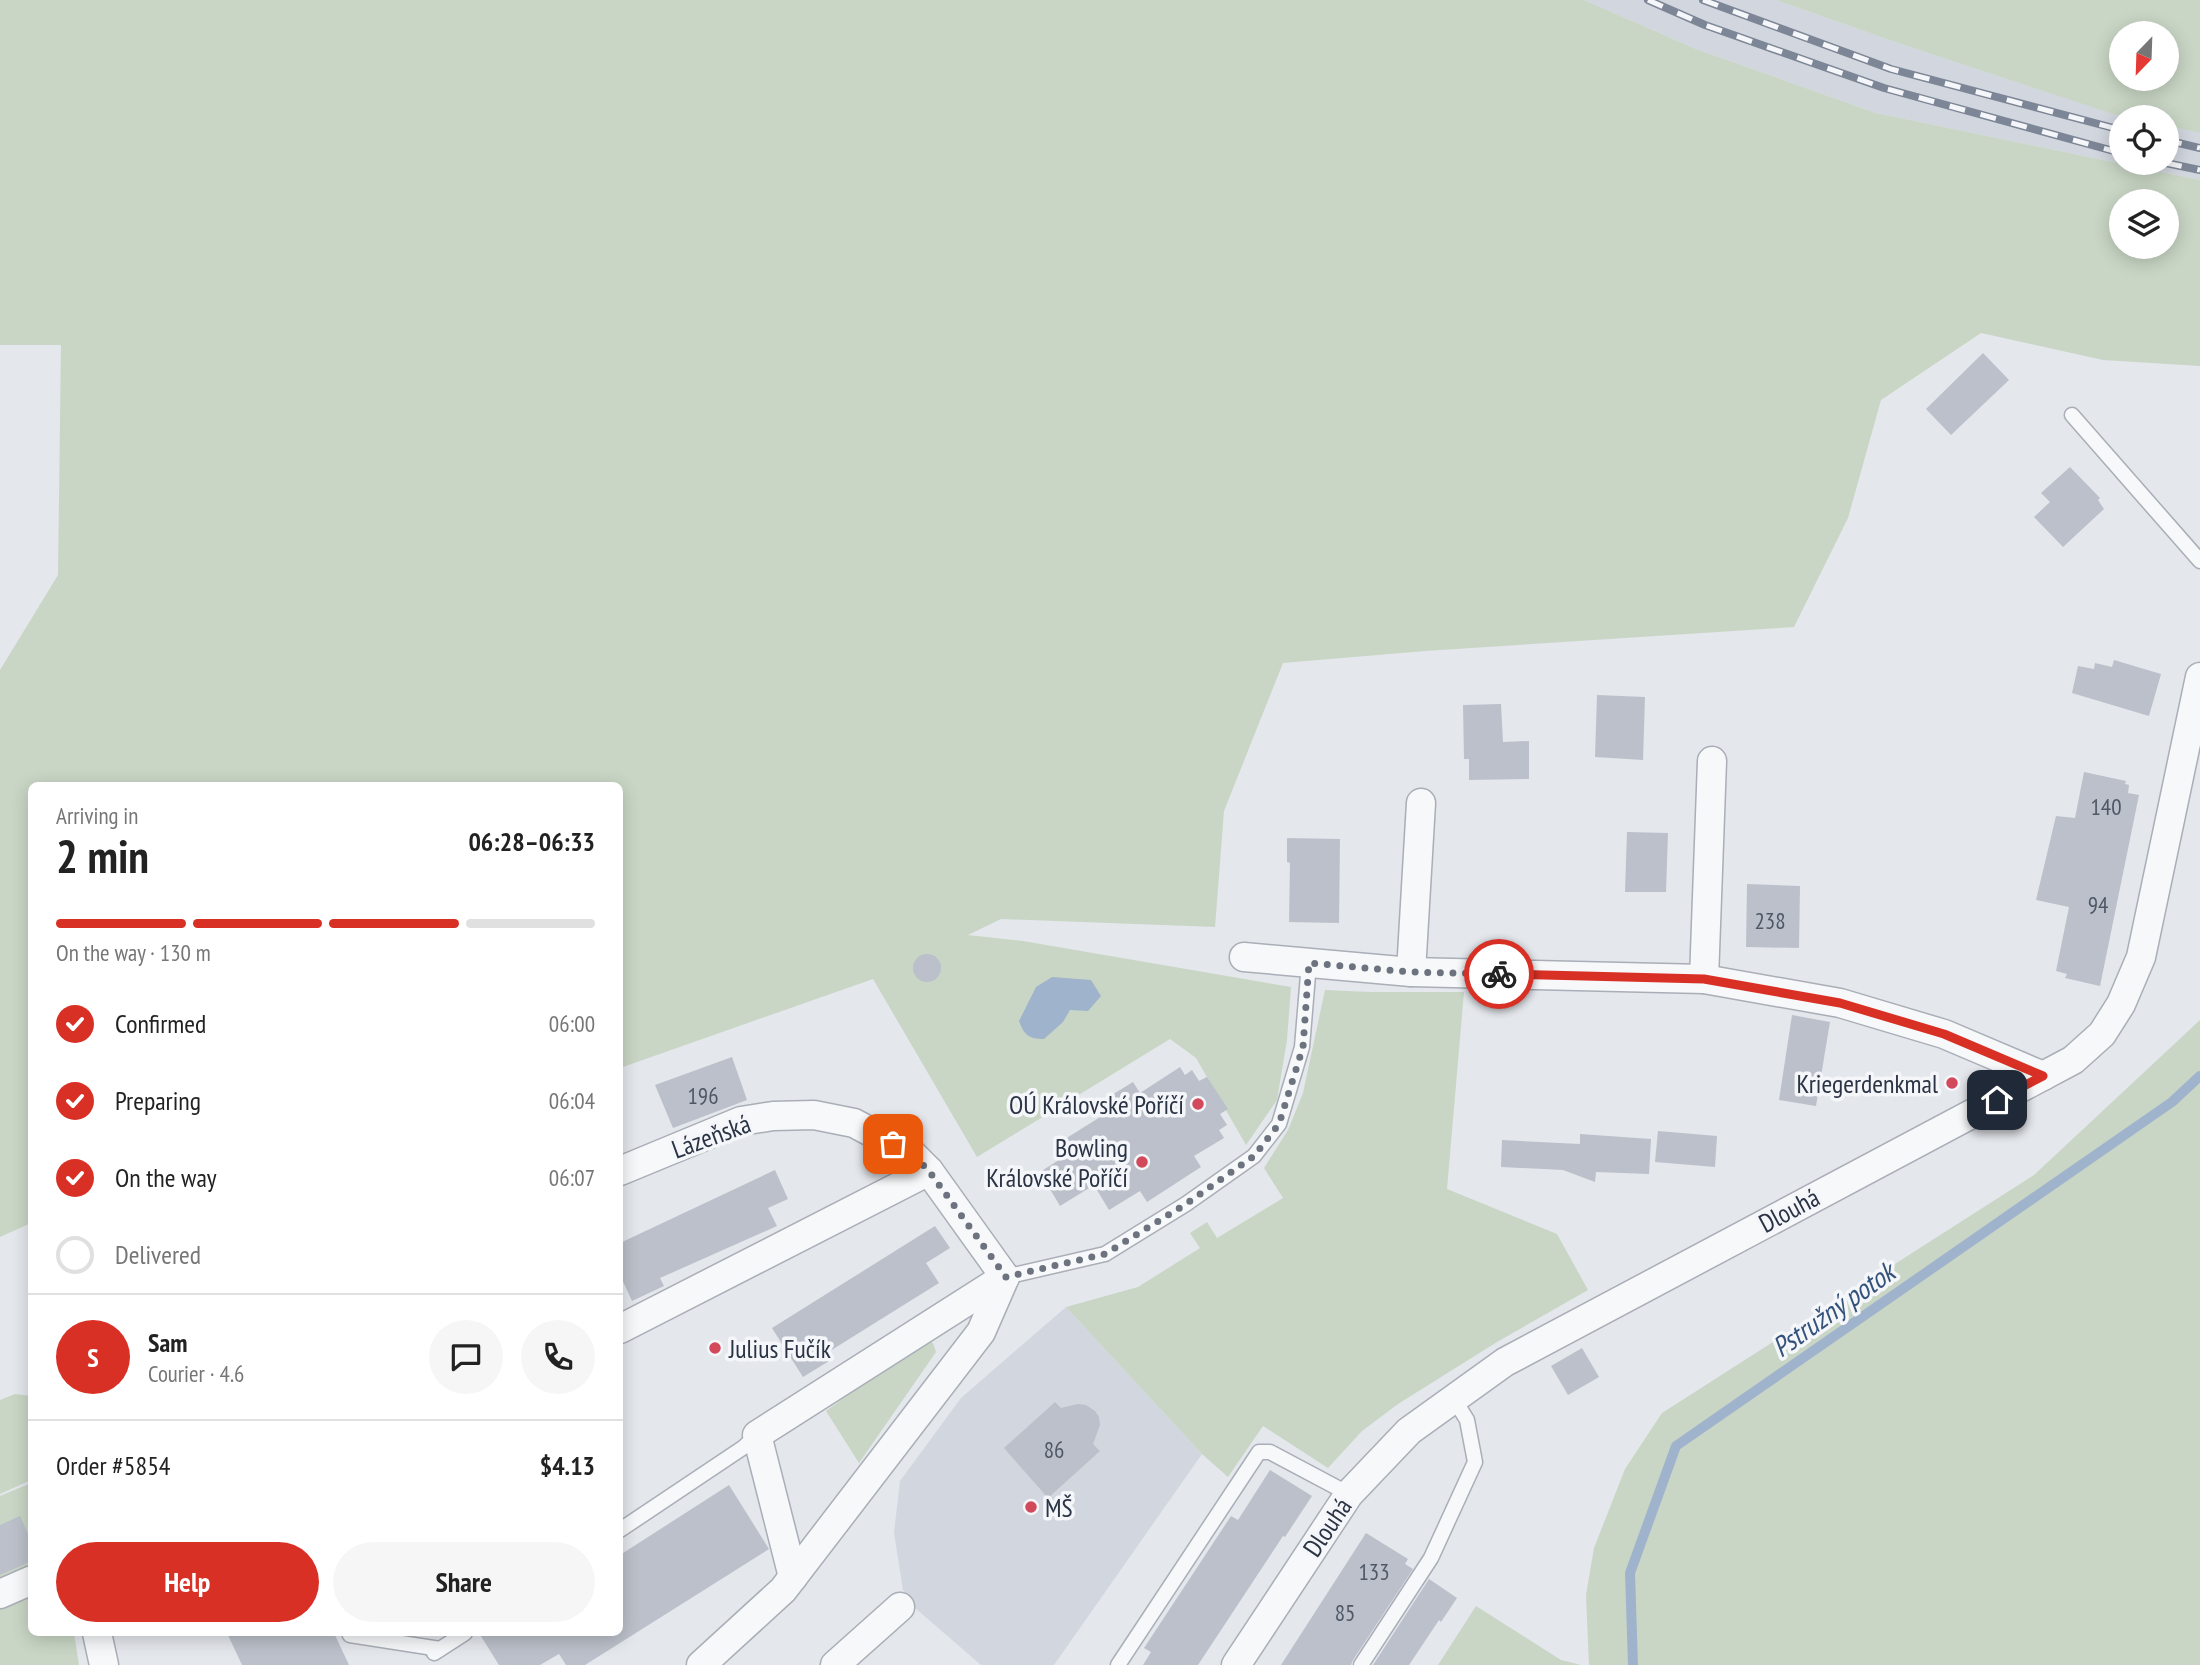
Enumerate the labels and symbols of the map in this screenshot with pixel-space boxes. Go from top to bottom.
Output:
north arrow [2109,21,2179,91]
house number: 140 [2090,792,2122,821]
house number: 94 [2088,890,2108,919]
house number: 238 [1754,906,1786,935]
courier [1464,939,1534,1009]
place label: Kriegerdenkmal [1796,1067,1938,1100]
pin [1967,1070,2027,1130]
marker: Kriegerdenkmal [1944,1075,1960,1091]
house number: 196 [687,1081,719,1110]
place label: OÚ Královské Poříčí [1009,1088,1184,1121]
marker: OÚ Královské Poříčí [1190,1096,1206,1112]
street label: Lázeňská [667,1107,755,1165]
pin [863,1114,923,1174]
place label: Bowling Královské Poříčí [986,1131,1128,1194]
marker: Bowling Královské Poříčí [1134,1154,1150,1170]
street label: Dlouhá [1753,1180,1825,1240]
water label: Pstružný potok [1764,1251,1904,1365]
place label: Julius Fučík [728,1332,831,1365]
marker: Julius Fučík [707,1340,723,1356]
house number: 86 [1044,1435,1064,1464]
place label: MŠ [1045,1491,1073,1524]
street label: Dlouhá [1295,1491,1359,1563]
marker: MŠ [1023,1499,1039,1515]
house number: 133 [1358,1557,1390,1586]
house number: 85 [1335,1598,1355,1627]

